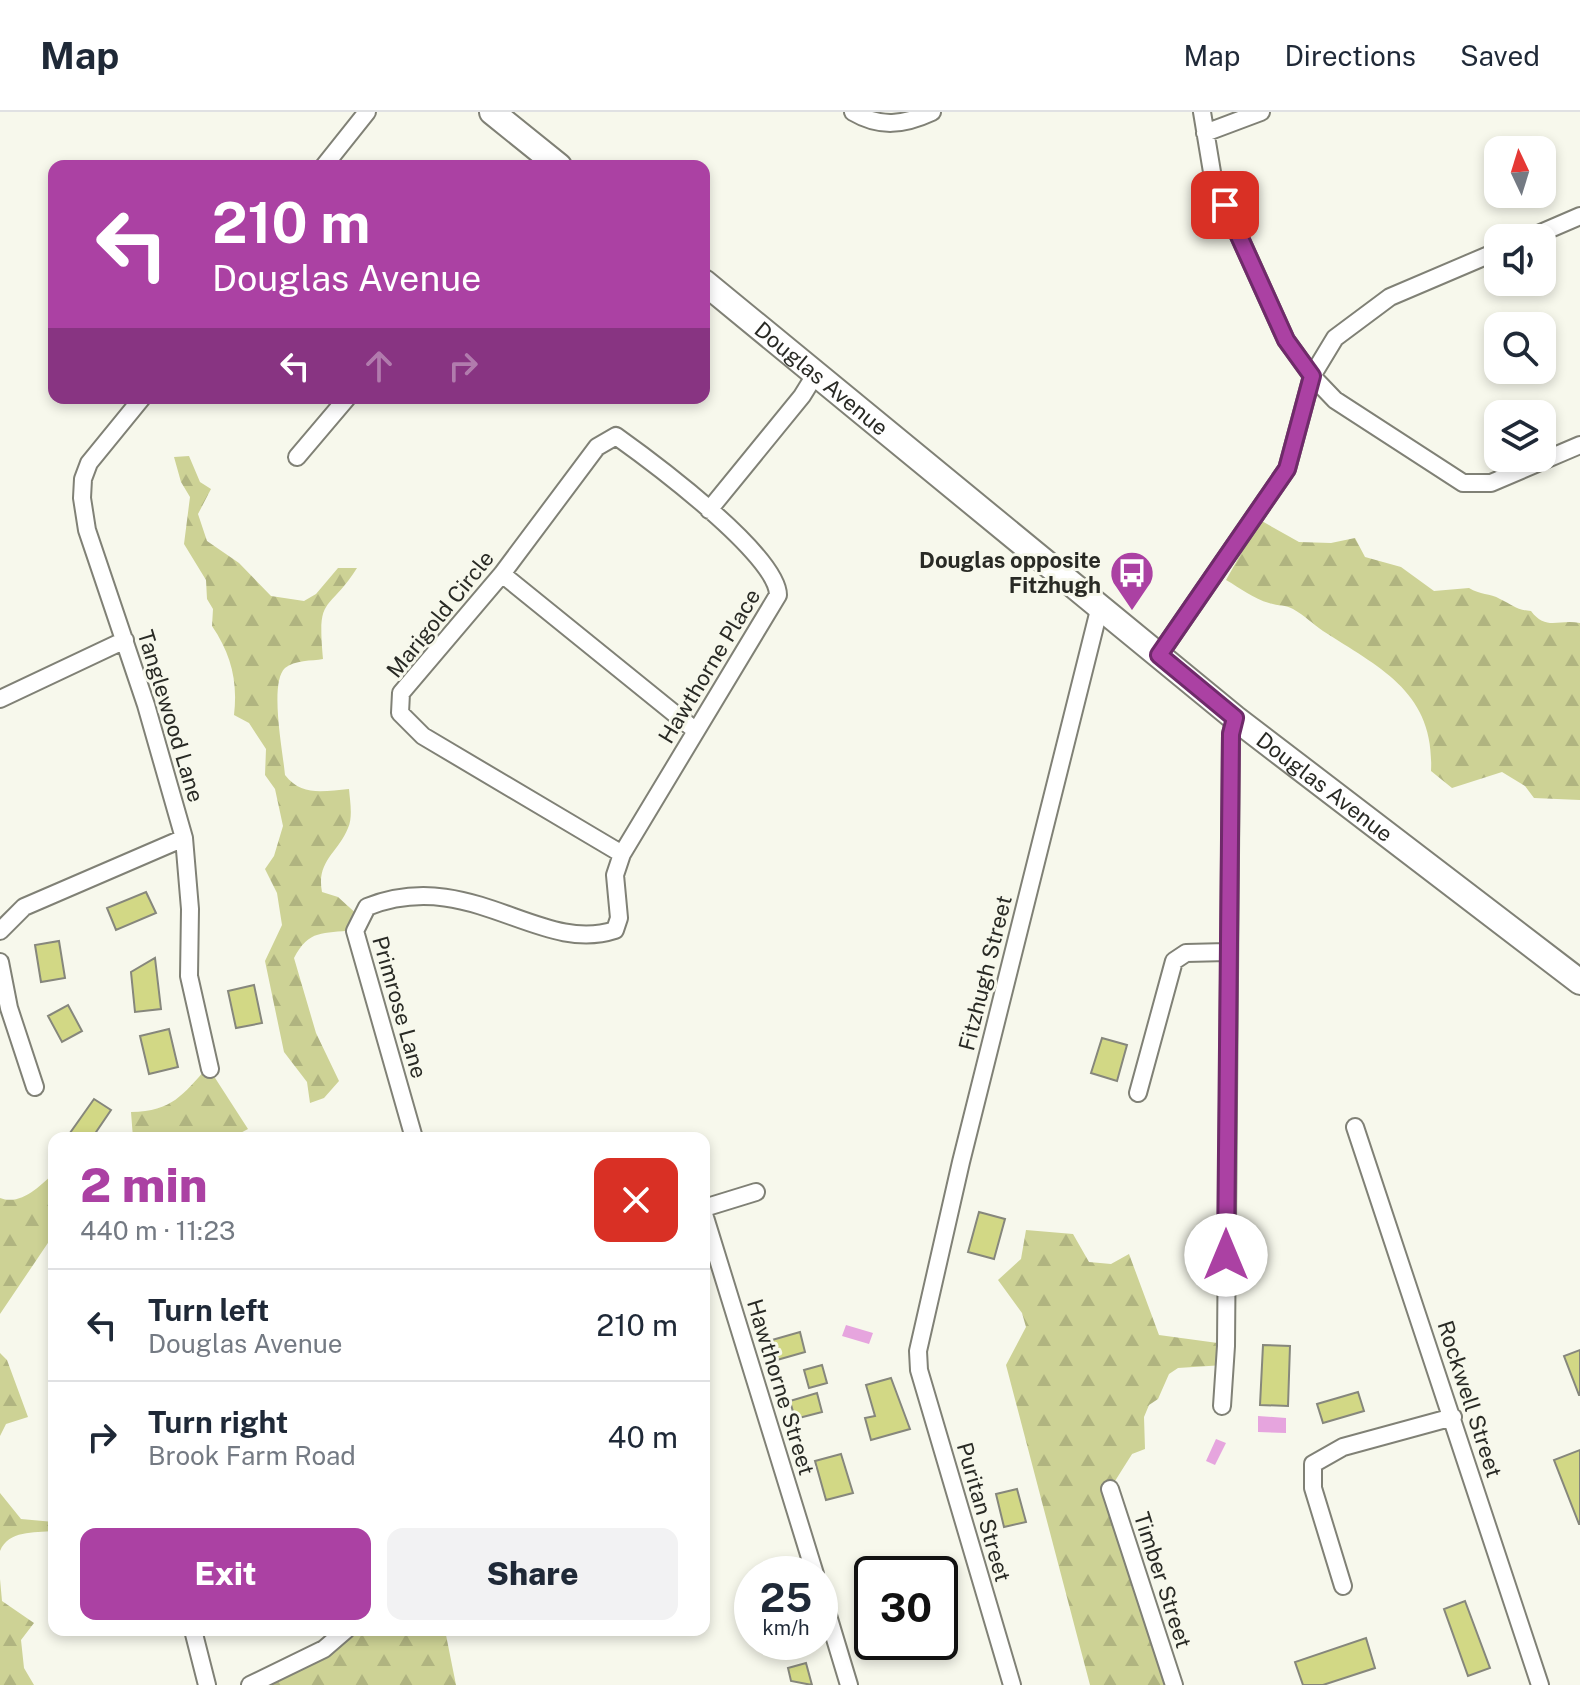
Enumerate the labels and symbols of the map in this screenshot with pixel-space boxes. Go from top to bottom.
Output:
north arrow [1484,136,1556,208]
pin [1191,171,1259,239]
street label: Douglas Avenue [750,316,893,441]
street label: Marigold Circle [381,545,499,683]
place label: Douglas opposite Fitzhugh [919,547,1101,598]
bus stop icon: Douglas opposite Fitzhugh [1108,549,1156,612]
street label: Hawthorne Place [653,584,765,748]
street label: Tanglewood Lane [132,627,210,805]
street label: Douglas Avenue [1251,726,1398,847]
street label: Fitzhugh Street [953,893,1017,1053]
street label: Primrose Lane [367,933,433,1081]
position arrow [1184,1213,1268,1297]
street label: Hawthorne Street [742,1296,820,1478]
street label: Rockwell Street [1432,1317,1508,1481]
street label: Puritan Street [952,1439,1016,1585]
street label: Timber Street [1129,1509,1197,1651]
speed limit sign: 30 [854,1556,958,1660]

